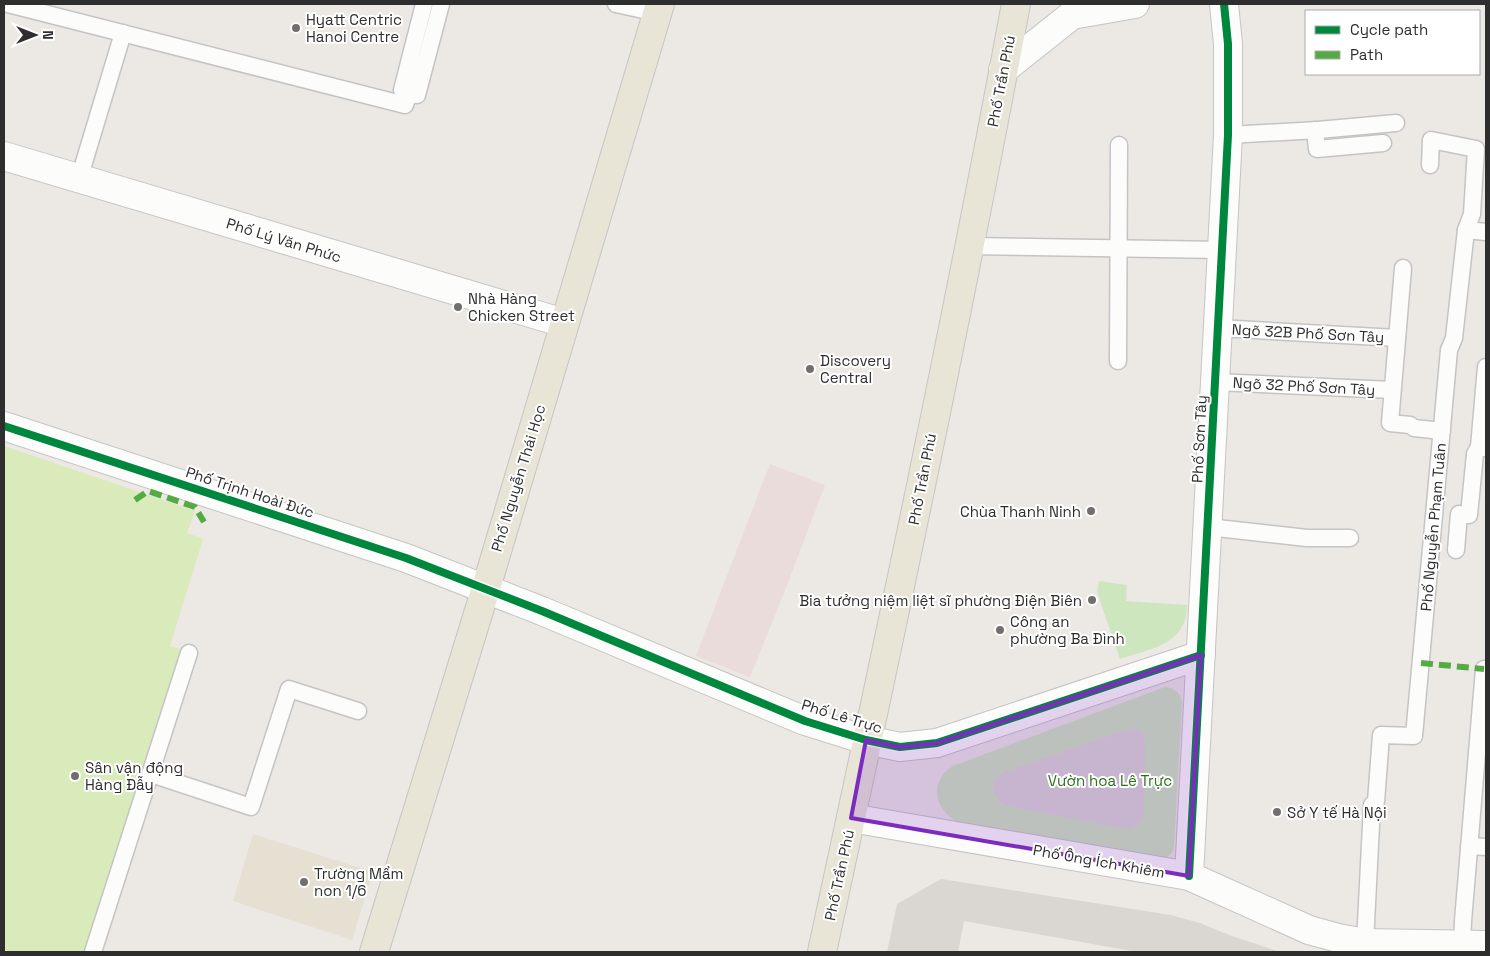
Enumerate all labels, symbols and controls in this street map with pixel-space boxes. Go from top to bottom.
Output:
north arrow [10,10,60,60]
place label: Hyatt Centric Hanoi Centre [306,10,402,46]
legend [1305,10,1480,75]
text: Cycle path [1350,20,1428,39]
marker: Hyatt Centric Hanoi Centre [290,22,302,34]
text: N [39,30,57,40]
street label: Phố Trần Phú [983,34,1019,128]
text: Path [1350,45,1383,64]
street label: Phố Lý Văn Phức [224,213,344,267]
place label: Nhà Hàng Chicken Street [468,289,575,325]
marker: Nhà Hàng Chicken Street [452,301,464,313]
street label: Ngõ 32B Phố Sơn Tây [1231,320,1385,346]
place label: Discovery Central [820,351,891,387]
marker: Discovery Central [804,363,816,375]
street label: Ngõ 32 Phố Sơn Tây [1232,373,1376,399]
street label: Phố Sơn Tây [1187,395,1211,483]
street label: Phố Nguyễn Thái Học [487,402,549,554]
street label: Phố Trần Phú [904,432,940,526]
street label: Phố Nguyễn Phạm Tuân [1416,442,1450,612]
street label: Phố Trịnh Hoài Đức [183,462,317,522]
place label: Chùa Thanh Ninh [960,502,1081,521]
marker: Chùa Thanh Ninh [1085,505,1097,517]
place label: Bia tưởng niệm liệt sĩ phường Điện Biên [799,591,1082,610]
marker: Bia tưởng niệm liệt sĩ phường Điện Biên [1086,594,1098,606]
place label: Công an phường Ba Đình [1010,612,1125,648]
marker: Công an phường Ba Đình [994,624,1006,636]
street label: Phố Lê Trực [799,695,885,737]
place label: Sân vận động Hàng Đẫy [85,758,183,794]
marker: Sân vận động Hàng Đẫy [69,770,81,782]
park label: Vườn hoa Lê Trực [1048,771,1172,790]
place label: Sở Y tế Hà Nội [1287,803,1387,822]
marker: Sở Y tế Hà Nội [1271,806,1283,818]
street label: Phố Trần Phú [820,828,858,922]
street label: Phố Ông Ích Khiêm [1032,840,1166,882]
place label: Trường Mầm non 1/6 [314,864,404,900]
marker: Trường Mầm non 1/6 [298,876,310,888]

